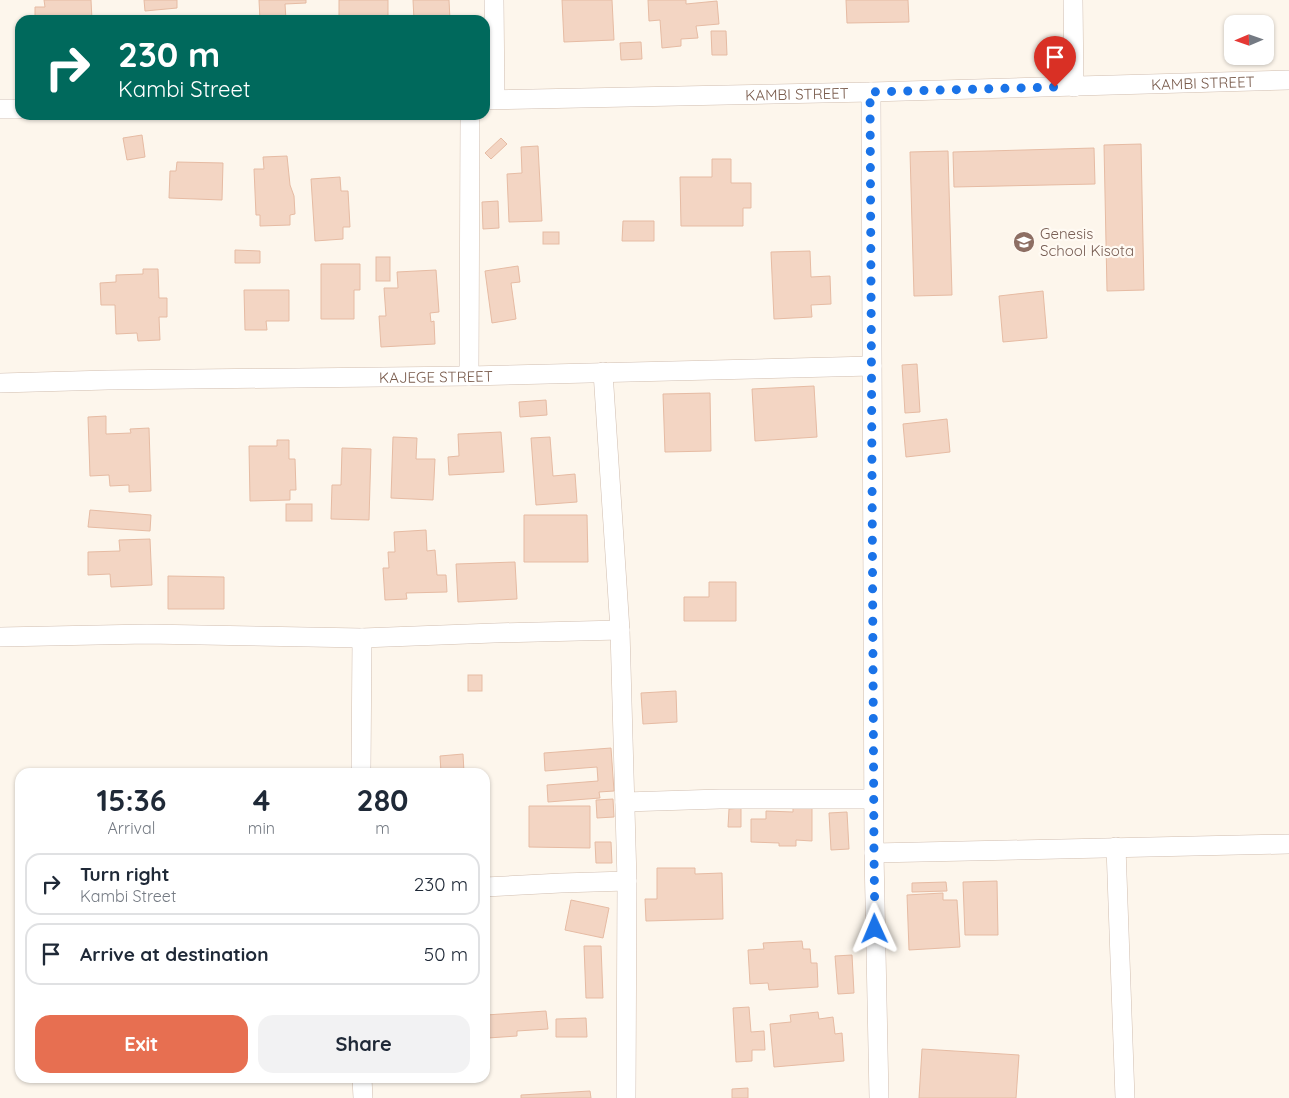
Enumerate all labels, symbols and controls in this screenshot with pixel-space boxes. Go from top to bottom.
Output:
north arrow [1224,15,1274,65]
map controls [1224,15,1274,65]
text: 230 m [118,32,220,76]
icon: right [35,35,100,100]
pin [1034,36,1076,87]
icon: arrive [1041,43,1069,71]
street label: KAMBI STREET [1151,71,1255,93]
text: Kambi Street [118,75,250,103]
street label: KAMBI STREET [745,83,849,104]
place label: Genesis School Kisota [1040,224,1134,260]
school or university icon: Genesis School Kisota [1012,230,1036,254]
street label: KAJEGE STREET [379,366,493,386]
text: 15:36 [96,781,166,819]
text: 4 [253,781,270,819]
text: 280 [357,781,409,819]
text: Arrival [107,818,155,838]
text: min [248,818,275,838]
text: m [375,818,390,838]
text: Turn right [80,862,169,886]
icon: right [37,870,65,898]
text: 230 m [414,872,468,896]
text: Kambi Street [80,886,176,906]
position arrow [848,902,900,954]
icon: arrive [37,940,65,968]
text: Arrive at destination [80,942,269,966]
text: 50 m [424,942,468,966]
button: Exit [35,1015,248,1073]
button: Share [258,1015,470,1073]

